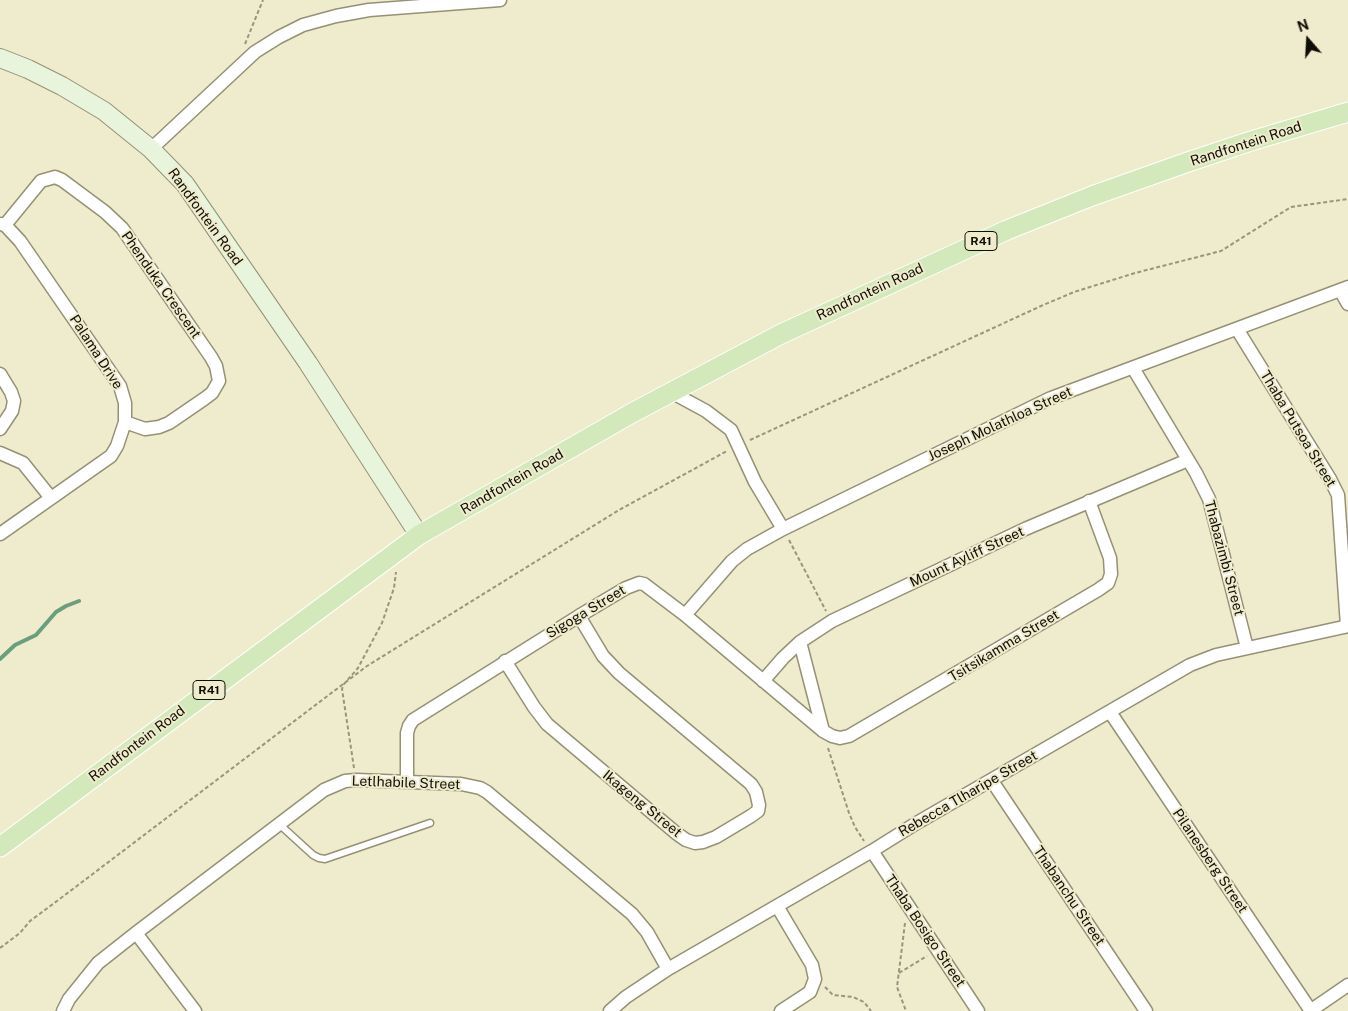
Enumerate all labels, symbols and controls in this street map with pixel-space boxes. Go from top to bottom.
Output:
north arrow [1283,15,1333,65]
text: N [1295,16,1311,35]
street label: Randfontein Road [1188,118,1304,170]
street label: Randfontein Road [164,165,246,269]
street label: Phenduka Crescent [118,228,204,342]
road number: R41 [965,232,997,250]
street label: Randfontein Road [814,260,926,324]
street label: Palama Drive [66,312,126,392]
street label: Thaba Putsoa Street [1257,368,1339,490]
street label: Joseph Molathloa Street [925,383,1075,465]
street label: Randfontein Road [458,446,566,518]
street label: Thabazimbi Street [1201,499,1247,617]
street label: Mount Ayliff Street [907,523,1027,591]
street label: Sigoga Street [543,582,629,642]
street label: Tsitsikamma Street [946,606,1062,686]
road number: R41 [193,680,225,700]
street label: Randfontein Road [86,702,188,786]
street label: Rebecca Tlharipe Street [896,747,1040,841]
street label: Ikageng Street [599,767,685,841]
street label: Letlhabile Street [351,773,461,793]
street label: Pilanesberg Street [1169,806,1251,916]
street label: Thabanchu Street [1030,843,1108,949]
street label: Thaba Bosigo Street [881,872,969,990]

